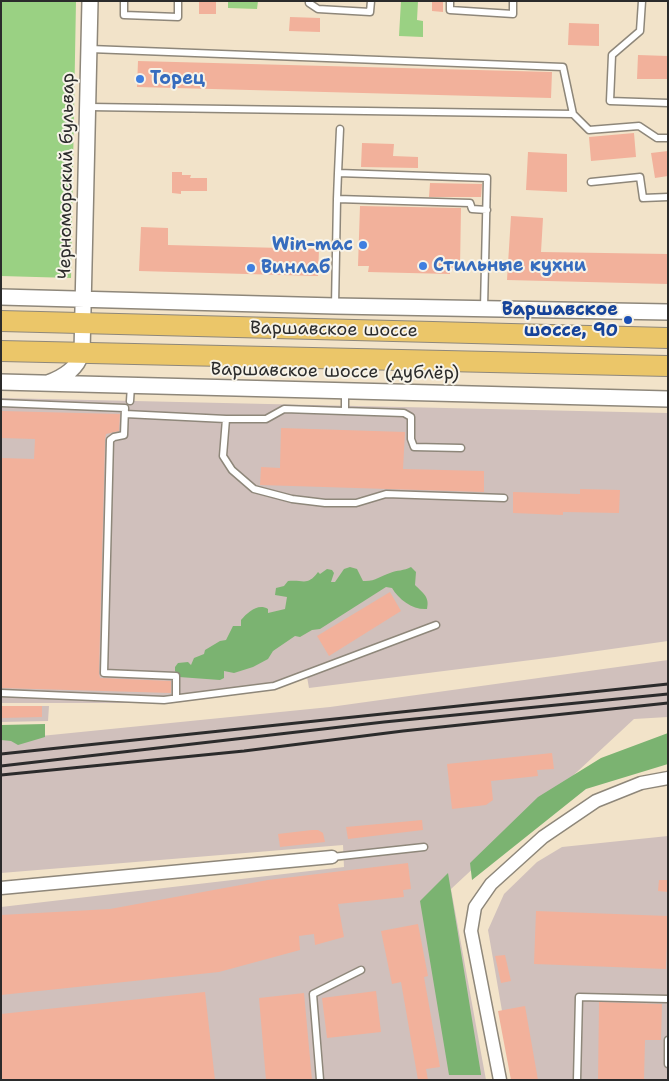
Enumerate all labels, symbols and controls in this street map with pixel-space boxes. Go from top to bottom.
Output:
place label: Торец [150,68,205,90]
street label: Черноморский бульвар [54,73,80,279]
marker: Торец [134,73,146,85]
place label: Win-mac [272,234,353,256]
marker: Win-mac [357,239,369,251]
place label: Стильные кухни [433,255,586,277]
place label: Винлаб [261,257,330,279]
marker: Стильные кухни [417,260,429,272]
marker: Винлаб [245,262,257,274]
place label: Варшавское шоссе, 90 [502,299,618,342]
marker: Варшавское шоссе, 90 [622,314,634,326]
street label: Варшавское шоссе [250,318,418,342]
street label: Варшавское шоссе (дублёр) [211,359,459,385]

